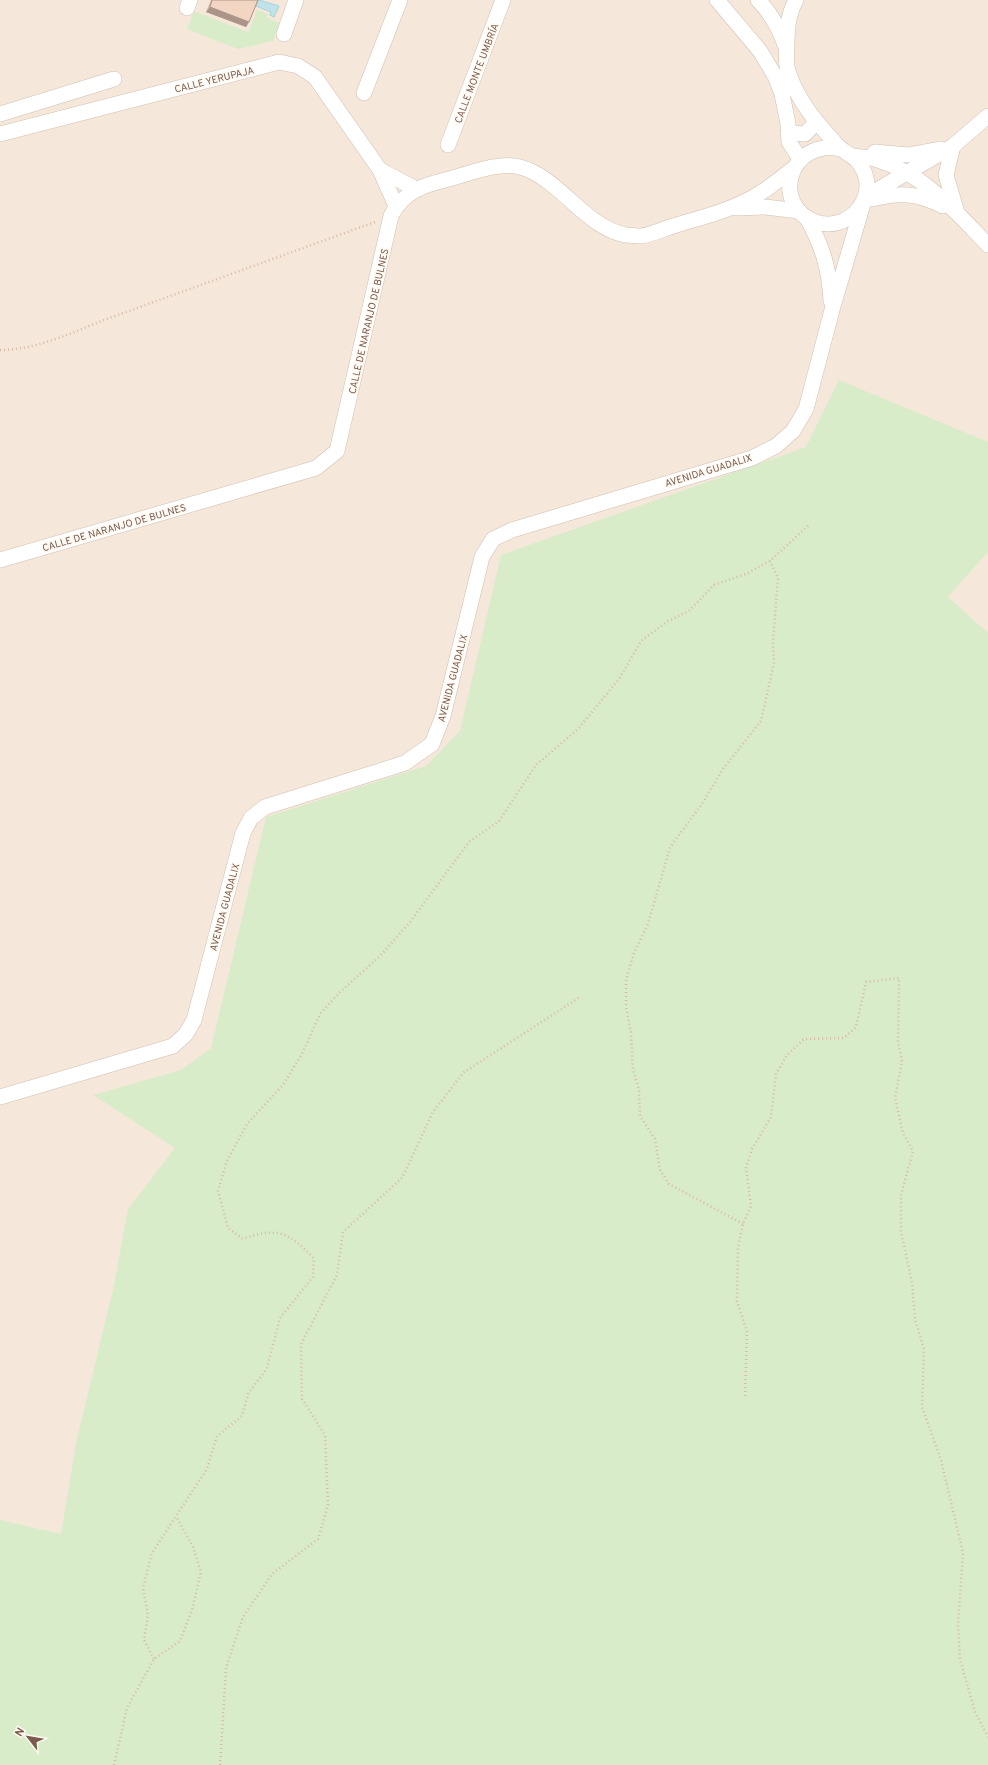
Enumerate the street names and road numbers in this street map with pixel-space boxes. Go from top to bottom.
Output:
street label: CALLE MONTE UMBRÍA [452,21,503,125]
street label: CALLE YERUPAJA [173,64,256,97]
street label: CALLE DE NARANJO DE BULNES [346,247,393,395]
street label: AVENIDA GUADALIX [663,452,754,491]
street label: CALLE DE NARANJO DE BULNES [41,502,188,555]
street label: AVENIDA GUADALIX [435,633,471,724]
street label: AVENIDA GUADALIX [207,862,243,953]

